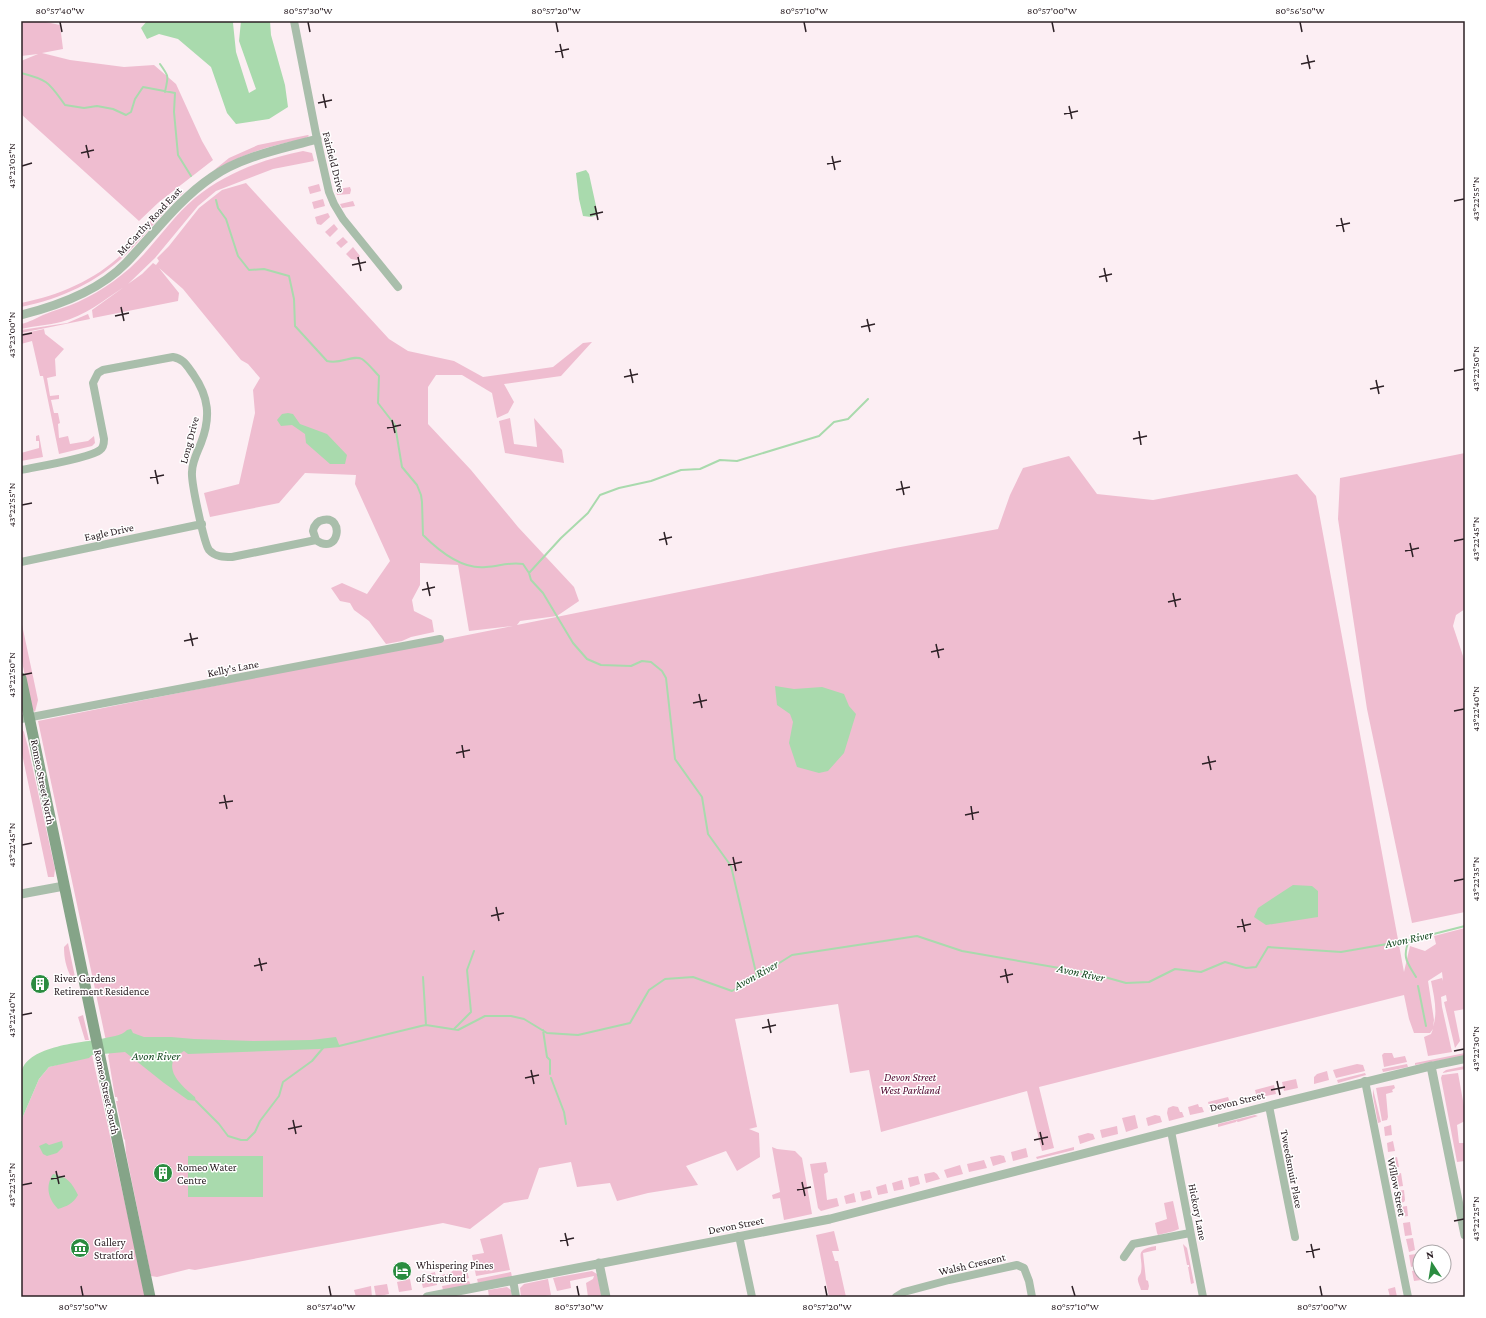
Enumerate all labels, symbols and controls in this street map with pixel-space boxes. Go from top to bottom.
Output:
text: 80°57'40"W [35,5,85,16]
text: 80°57'30"W [283,5,333,16]
text: 80°57'20"W [531,5,581,16]
text: 80°57'10"W [780,5,829,16]
text: 80°57'00"W [1027,5,1078,16]
text: 80°56'50"W [1275,5,1326,16]
street label: Fairfield Drive [321,130,347,194]
text: 43°23'05"N [6,143,17,189]
text: 43°22'55"N [1470,176,1481,221]
street label: McCarthy Road East [114,184,185,258]
text: 43°23'00"N [6,311,17,358]
text: 43°22'50"N [1470,346,1481,392]
street label: Long Drive [177,415,202,465]
text: 43°22'55"N [6,482,17,527]
text: 43°22'45"N [1470,516,1481,561]
street label: Eagle Drive [83,521,135,544]
text: 43°22'50"N [6,652,17,698]
street label: Kelly's Lane [206,657,260,680]
text: 43°22'40"N [1470,686,1481,732]
street label: Romeo Street North [29,738,57,826]
text: 43°22'45"N [6,822,17,867]
text: 43°22'35"N [1470,856,1481,901]
water label: Avon River [1383,927,1435,951]
water label: Avon River [731,957,781,993]
water label: Avon River [1055,961,1107,985]
place label: River Gardens Retirement Residence [54,972,149,997]
building icon: River Gardens Retirement Residence [29,973,51,995]
text: 43°22'40"N [6,992,17,1038]
text: 43°22'30"N [1470,1026,1481,1072]
street label: Romeo Street South [92,1048,122,1136]
water label: Avon River [131,1049,181,1063]
park label: Devon Street West Parkland [880,1071,941,1096]
street label: Devon Street [1208,1088,1266,1114]
street label: Tweedsmuir Place [1278,1129,1306,1210]
street label: Willow Street [1385,1156,1409,1218]
place label: Romeo Water Centre [177,1161,237,1186]
text: 43°22'35"N [6,1162,17,1207]
building icon: Romeo Water Centre [152,1162,174,1184]
street label: Hickory Lane [1186,1183,1209,1242]
text: 43°22'25"N [1470,1196,1481,1242]
street label: Devon Street [707,1214,765,1236]
place label: Gallery Stratford [94,1236,134,1261]
museum icon: Gallery Stratford [69,1237,91,1259]
north arrow [1412,1244,1452,1284]
text: N [1425,1247,1435,1261]
street label: Walsh Crescent [937,1250,1007,1278]
place label: Whispering Pines of Stratford [416,1259,493,1284]
hotel icon: Whispering Pines of Stratford [391,1260,413,1282]
text: 80°57'50"W [59,1301,108,1312]
text: 80°57'40"W [306,1301,356,1312]
text: 80°57'30"W [554,1301,604,1312]
text: 80°57'20"W [802,1301,852,1312]
text: 80°57'10"W [1051,1301,1100,1312]
text: 80°57'00"W [1297,1301,1348,1312]

